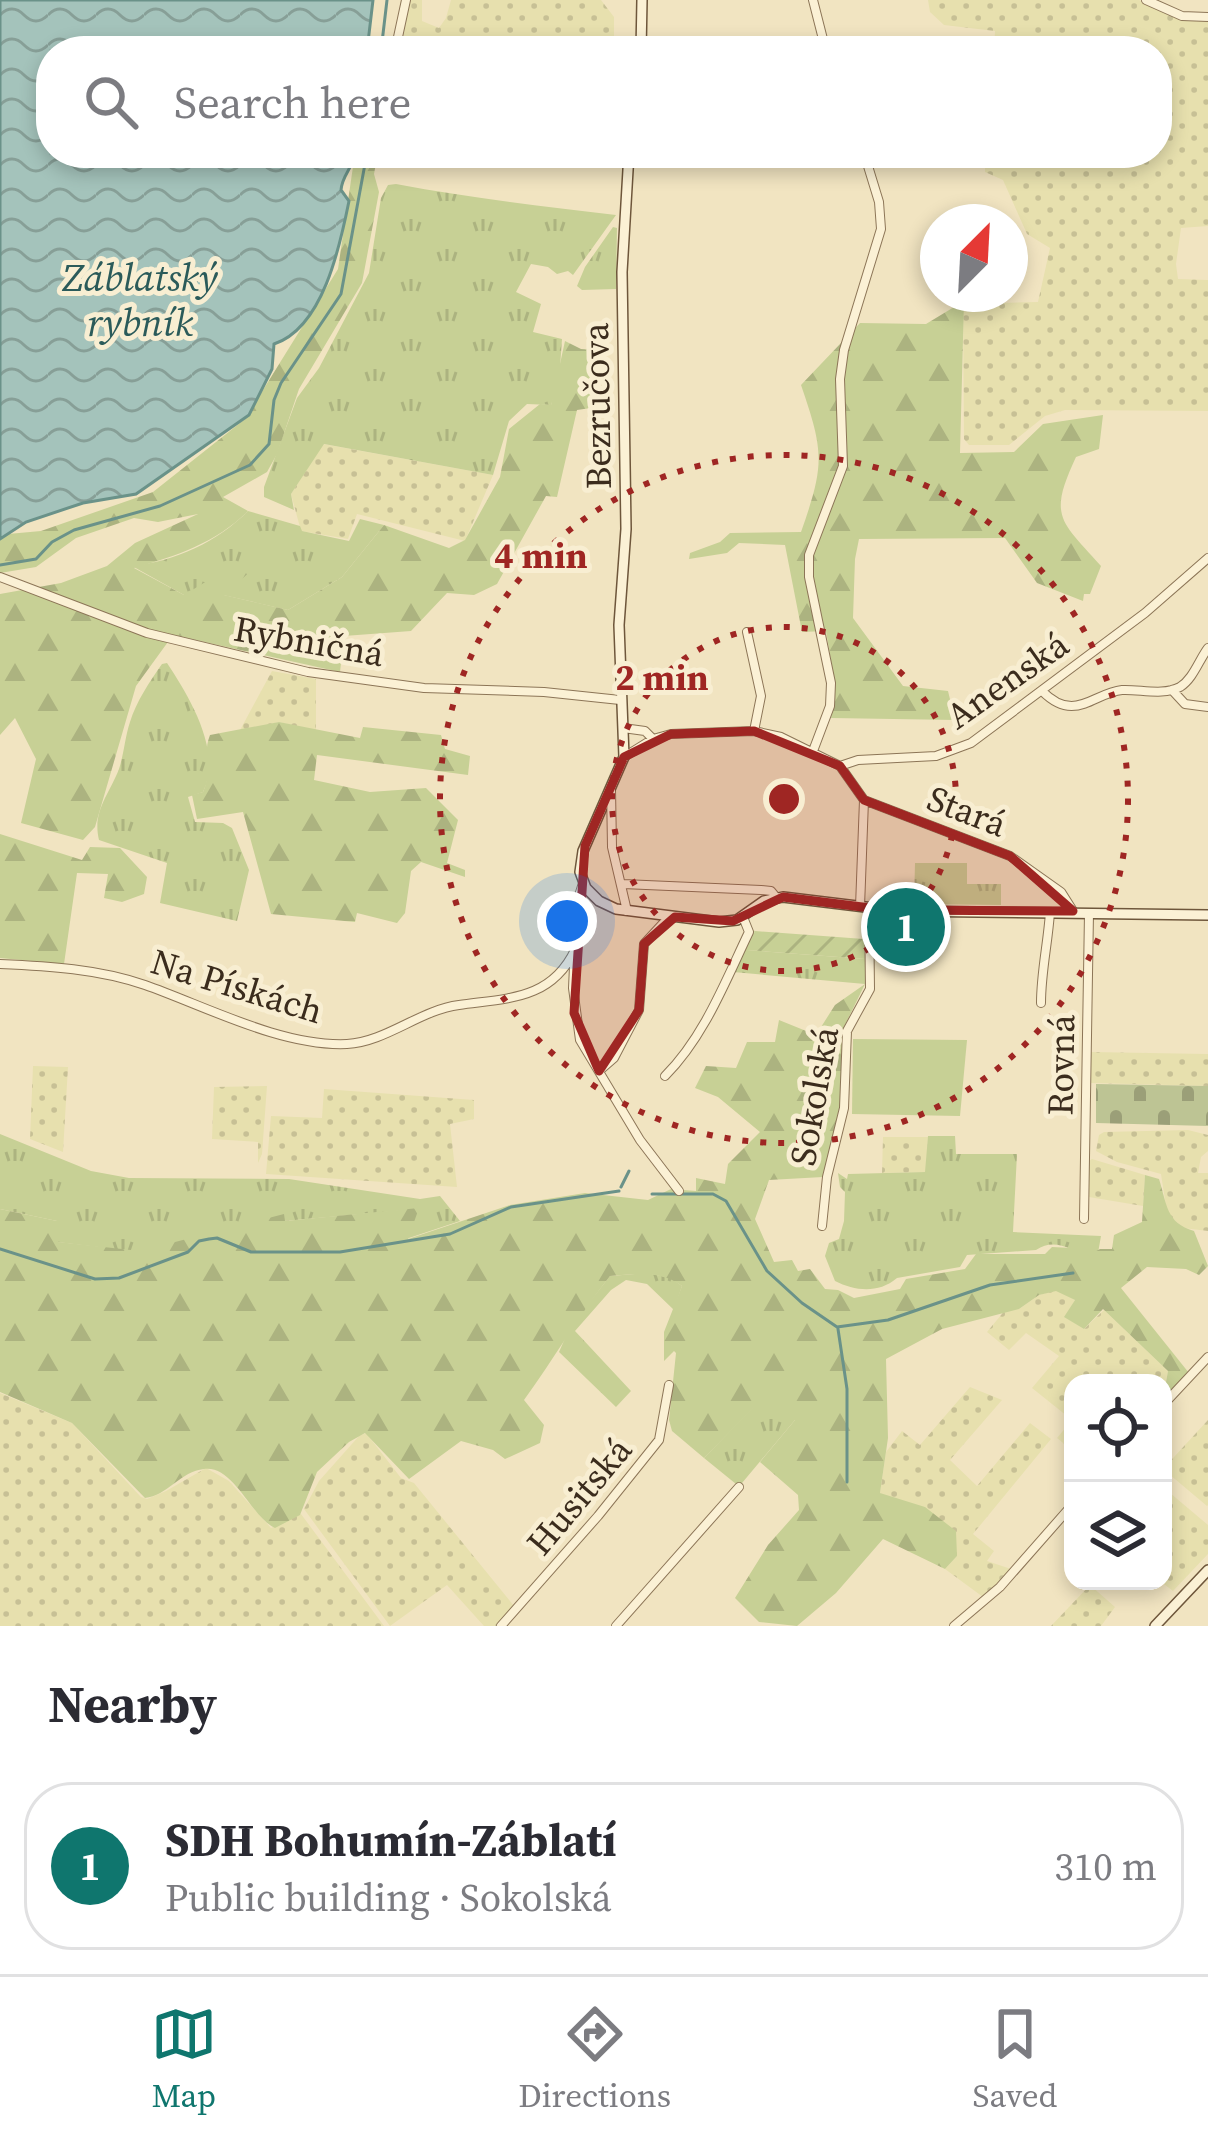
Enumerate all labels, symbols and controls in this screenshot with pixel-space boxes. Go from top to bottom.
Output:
search box [36,36,1172,168]
icon: search [78,69,144,135]
text: Search here [174,71,411,133]
north arrow [920,204,1028,312]
water label: Záblatský rybník [61,251,218,349]
street label: Bezručova [571,322,623,490]
text: 4 min [494,531,588,580]
street label: Rybničná [230,604,388,678]
street label: Anenská [936,620,1079,740]
text: 2 min [615,653,709,702]
street label: Stará [920,774,1014,849]
centre of rings [763,778,805,820]
pin: 1 [867,882,945,972]
your location [537,891,597,951]
street label: Na Pískách [145,937,329,1035]
street label: Rovná [1036,1013,1086,1116]
street label: Sokolská [778,1022,850,1169]
map controls [1064,1374,1172,1590]
button: locate [1064,1374,1172,1482]
street label: Husitská [515,1426,643,1565]
button: layers [1064,1482,1172,1590]
text: Nearby [48,1669,217,1739]
text: SDH Bohumín-Záblatí [165,1809,616,1871]
text: 1 [79,1840,101,1893]
text: 310 m [1054,1840,1157,1893]
text: Public building · Sokolská [165,1871,612,1924]
tab: Map [151,2001,217,2118]
tab: Directions [518,2001,671,2118]
tab: Saved [973,2001,1057,2118]

